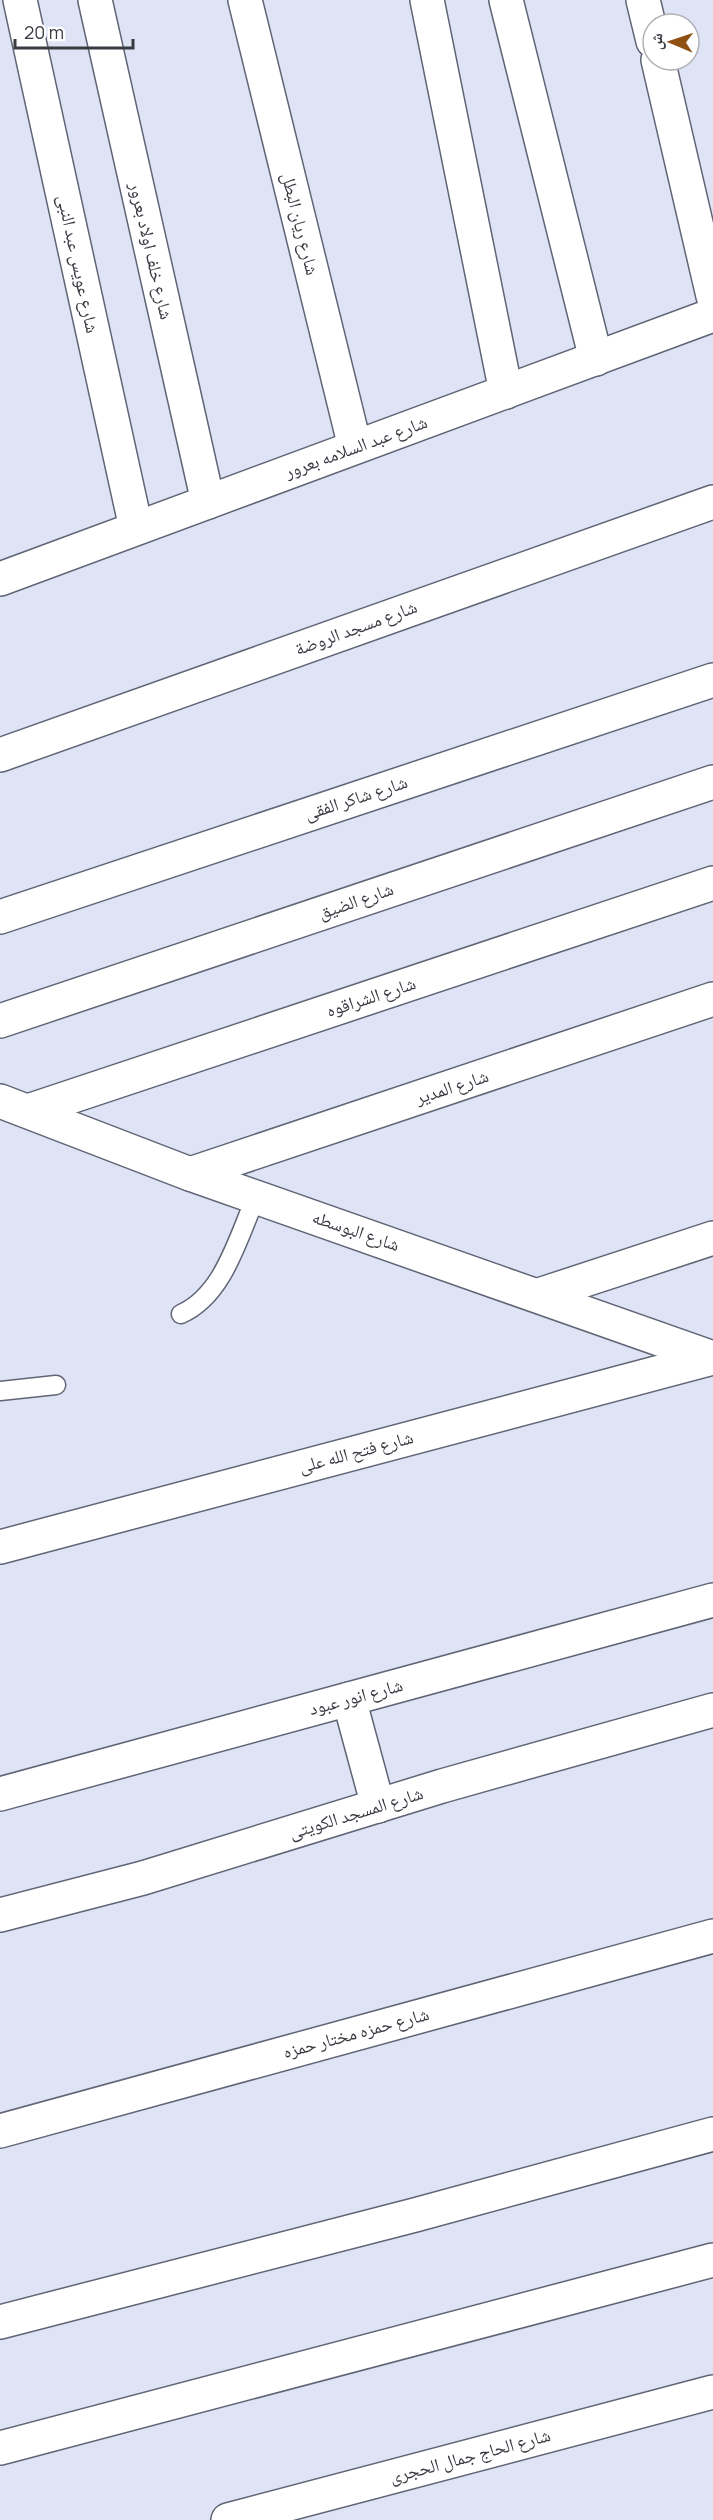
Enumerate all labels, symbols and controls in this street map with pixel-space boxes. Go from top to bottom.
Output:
scale bar [15,12,134,50]
north arrow [641,12,701,72]
text: 20 m [24,20,64,44]
text: ش [645,33,667,50]
street label: شارع ريان البطل [277,170,325,278]
street label: شارع خلف اولاد بعرور [124,179,179,322]
street label: شارع عويس عبد النبى [53,192,105,335]
street label: شارع عبد السلامه بعرور [280,409,430,483]
street label: شارع مسجد الروضة [291,594,420,660]
street label: شارع شاكر الفقى [301,769,410,825]
street label: شارع الضيق [315,876,396,924]
street label: شارع الشراقوه [323,970,419,1022]
street label: شارع المدير [411,1063,491,1109]
street label: شارع البوسطه [309,1204,403,1256]
street label: شارع فتح الله على [296,1424,416,1479]
street label: شارع انور عبود [306,1672,405,1720]
street label: شارع المسجد الكويتى [286,1780,426,1844]
street label: شارع حمزه مختار حمزه [280,2001,431,2063]
street label: شارع الحاج جمال الحجرى [387,2422,553,2489]

